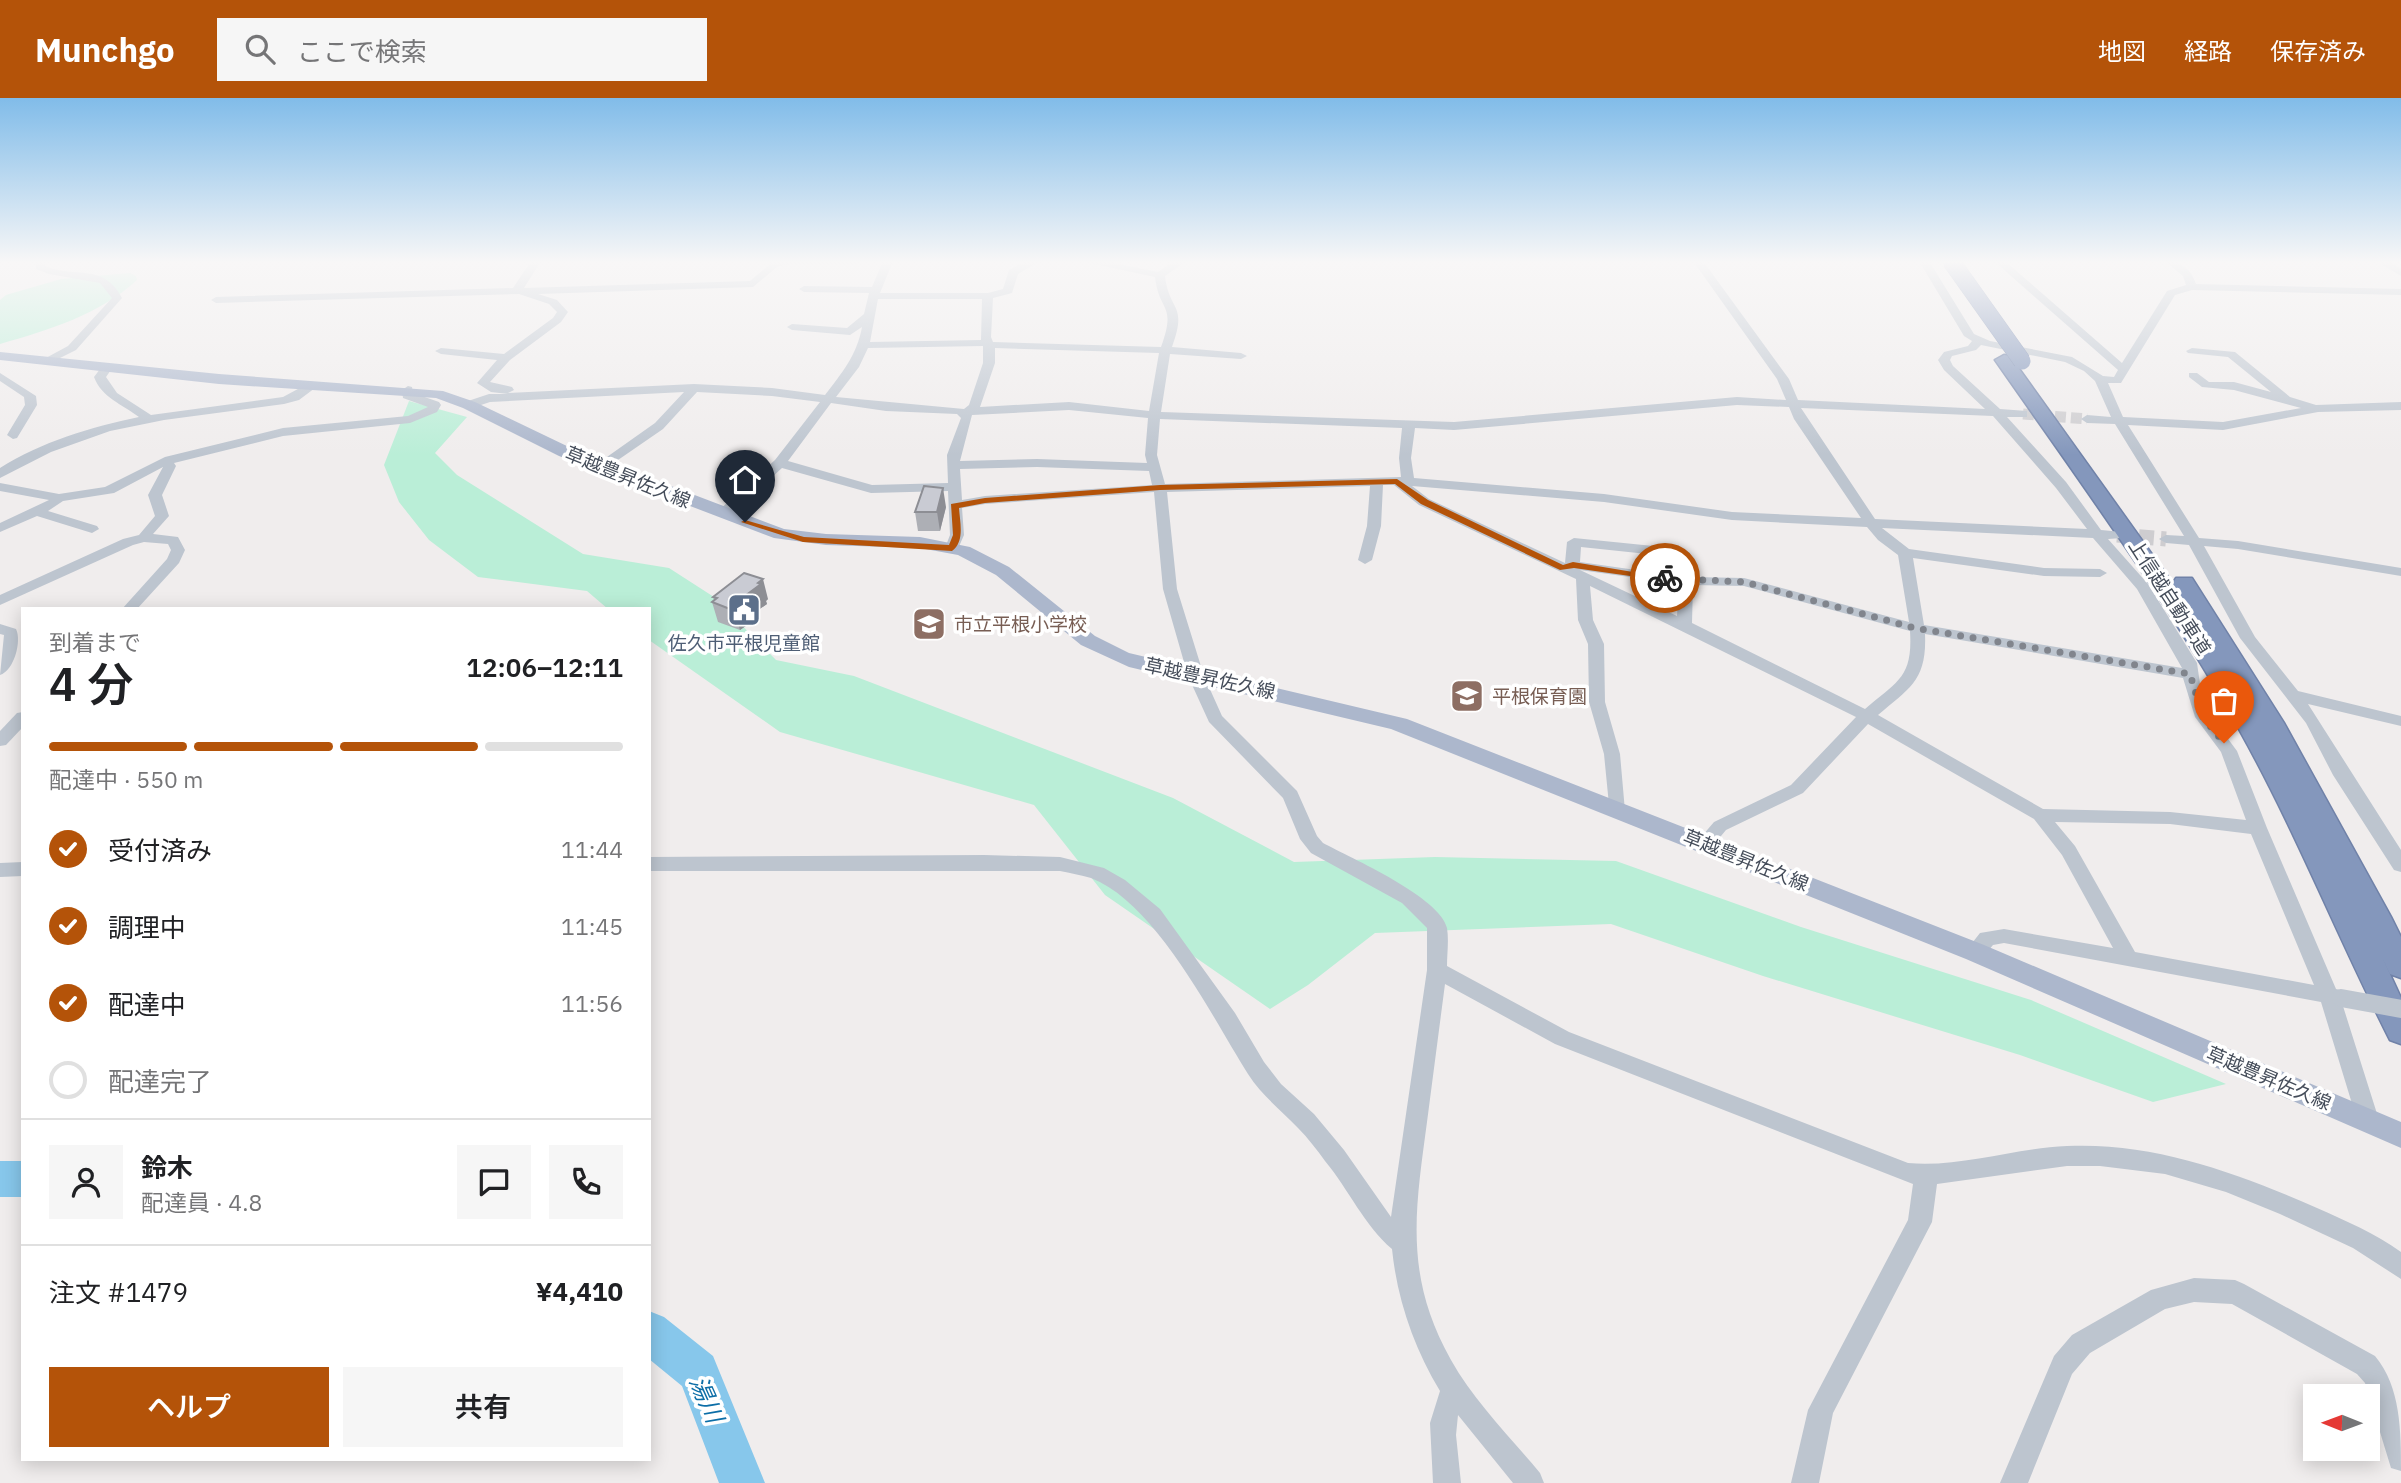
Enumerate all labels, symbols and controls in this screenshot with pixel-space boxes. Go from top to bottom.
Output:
search box [217,18,707,81]
text: Munchgo [35,28,175,71]
icon: search [241,30,279,68]
text: ここで検索 [297,34,427,68]
text: 地図 [2098,35,2146,67]
text: 経路 [2184,35,2232,67]
text: 保存済み [2270,35,2366,67]
street label: 草越豊昇佐久線 [562,441,694,513]
pin [715,450,775,522]
icon: home [726,461,764,499]
street label: 上信越自動車道 [2124,535,2216,659]
courier [1630,543,1700,613]
icon: bike [1646,559,1684,597]
public building icon: 佐久市平根児童館 [725,591,763,629]
school or university icon: 市立平根小学校 [910,605,948,643]
place label: 市立平根小学校 [954,612,1087,636]
text: 到着まで [49,627,141,657]
place label: 佐久市平根児童館 [668,631,820,655]
text: 12:06–12:11 [466,650,623,684]
street label: 草越豊昇佐久線 [1142,652,1278,704]
text: 4 分 [49,654,133,714]
pin [2194,671,2254,743]
school or university icon: 平根保育園 [1448,677,1486,715]
icon: bag [2205,682,2243,720]
place label: 平根保育園 [1492,684,1587,708]
text: 配達中 · 550 m [49,764,203,794]
street label: 草越豊昇佐久線 [1680,824,1812,896]
icon: check [49,830,87,868]
text: 受付済み [108,833,212,867]
text: 11:44 [561,834,623,864]
icon: check [49,907,87,945]
text: 調理中 [108,910,186,944]
text: 11:45 [561,911,623,941]
icon: check [49,984,87,1022]
text: 配達中 [108,987,186,1021]
text: 11:56 [561,988,623,1018]
street label: 草越豊昇佐久線 [2203,1041,2335,1115]
text: 配達完了 [108,1064,212,1098]
button: person [49,1145,123,1219]
button: chat [457,1145,531,1219]
button: phone [549,1145,623,1219]
text: 鈴木 [141,1150,193,1184]
text: 配達員 · 4.8 [141,1187,262,1217]
text: ¥4,410 [536,1274,623,1308]
text: 注文 #1479 [49,1275,188,1309]
button: ヘルプ [49,1367,329,1447]
button: 共有 [343,1367,623,1447]
water label: 湯川 [683,1371,733,1430]
north arrow [2303,1384,2380,1461]
map controls [2303,1384,2380,1461]

